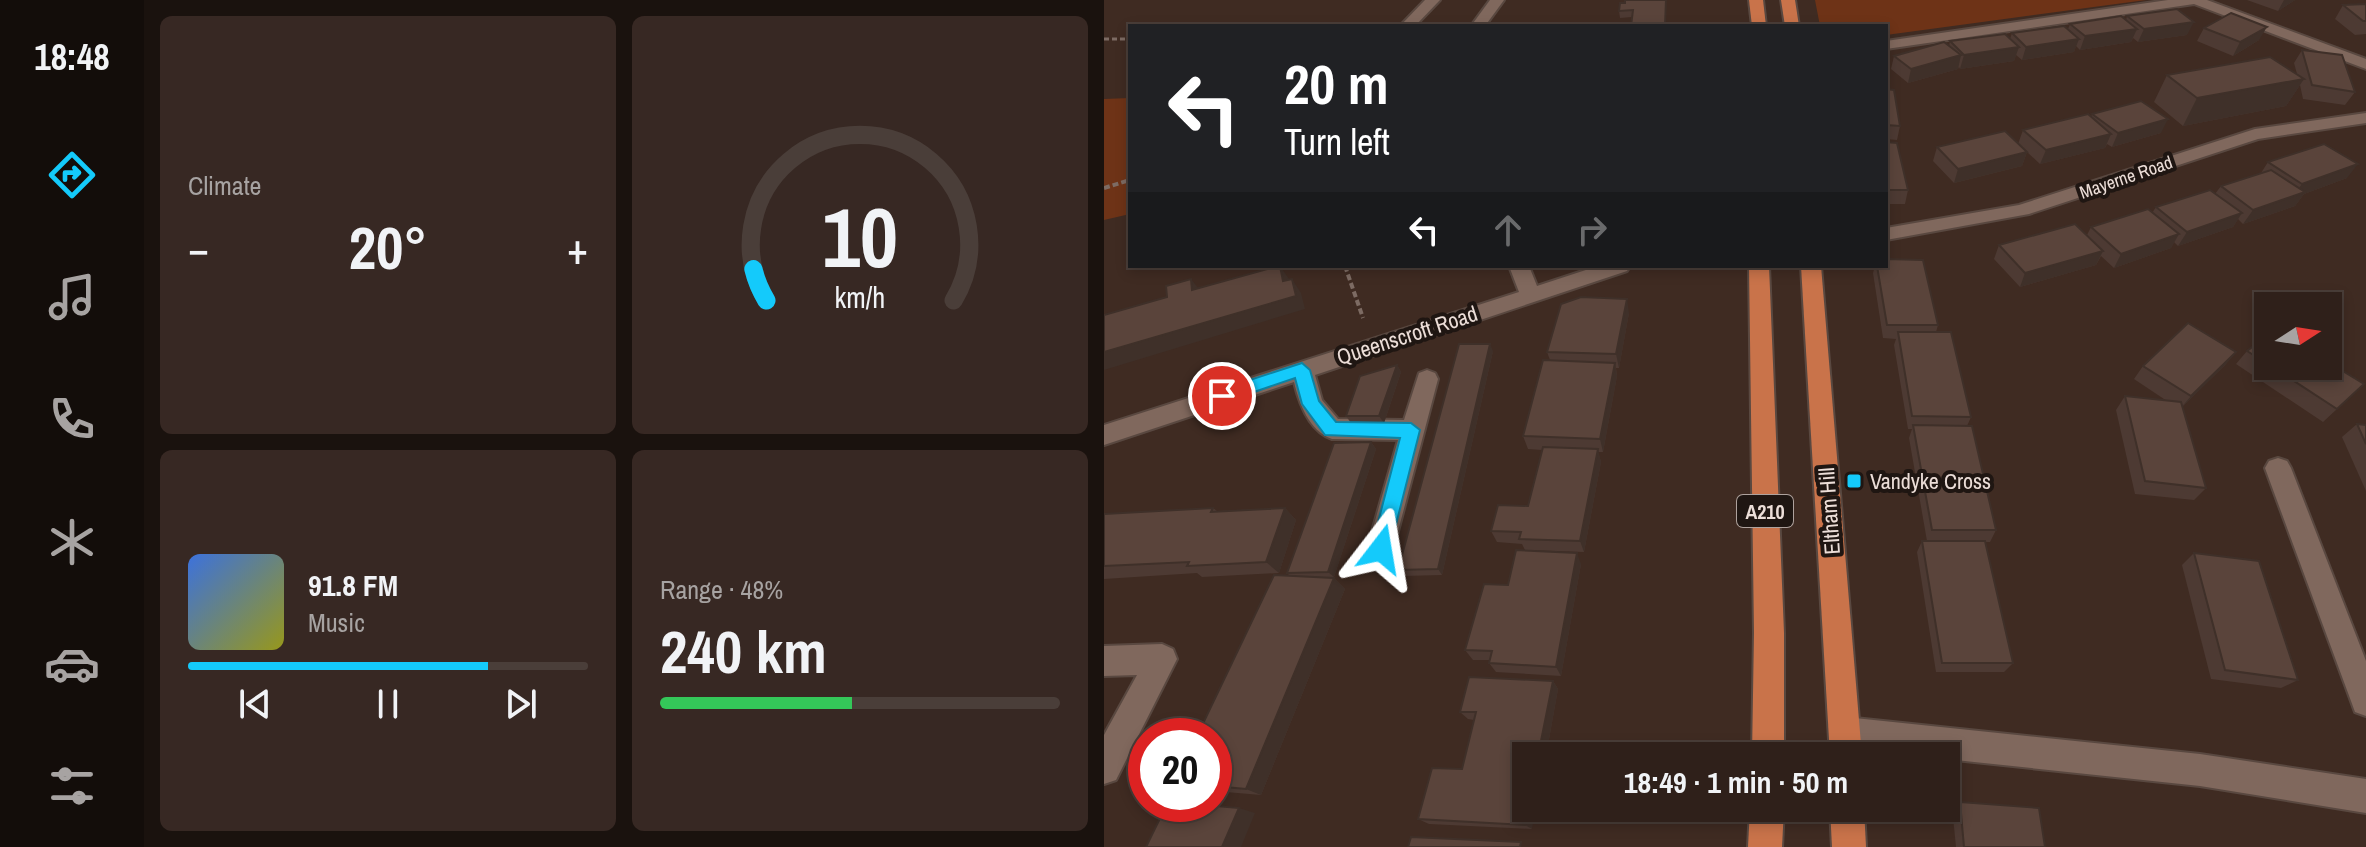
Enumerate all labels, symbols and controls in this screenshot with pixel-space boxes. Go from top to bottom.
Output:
text: 18:48 [34,33,110,81]
text: 20 m [1284,46,1389,121]
icon: left [1152,56,1256,160]
text: Turn left [1284,118,1390,166]
icon: directions [44,147,100,203]
street label: Mayerne Road [2076,149,2176,205]
text: Climate [188,168,261,203]
text: 10 [822,180,898,292]
text: 20° [349,207,427,288]
icon: left [1402,208,1446,252]
icon: ahead [1486,208,1530,252]
icon: right [1570,208,1614,252]
text: − [188,218,209,278]
text: + [567,218,588,278]
icon: music [44,269,100,325]
text: km/h [835,278,885,317]
north arrow [2254,292,2342,380]
map controls [2254,292,2342,380]
street label: Queenscroft Road [1333,298,1481,372]
pin [1188,362,1256,430]
icon: arrive [1200,374,1244,418]
icon: phone [44,391,100,447]
street label: Eltham Hill [1811,466,1847,556]
place label: Vandyke Cross [1870,466,1991,496]
marker: Vandyke Cross [1845,472,1863,490]
road number: A210 [1737,495,1793,527]
position arrow [1339,507,1423,591]
icon: climate [44,514,100,570]
text: 91.8 FM [308,565,398,605]
text: Range · 48% [660,572,783,607]
text: Music [308,605,365,640]
text: 240 km [660,611,827,692]
icon: car [44,636,100,692]
icon: previous [233,682,277,726]
icon: pause [366,682,410,726]
icon: next [499,682,543,726]
speed limit sign: 20 [1128,718,1232,822]
icon: filters [44,758,100,814]
text: 18:49 · 1 min · 50 m [1624,762,1848,802]

